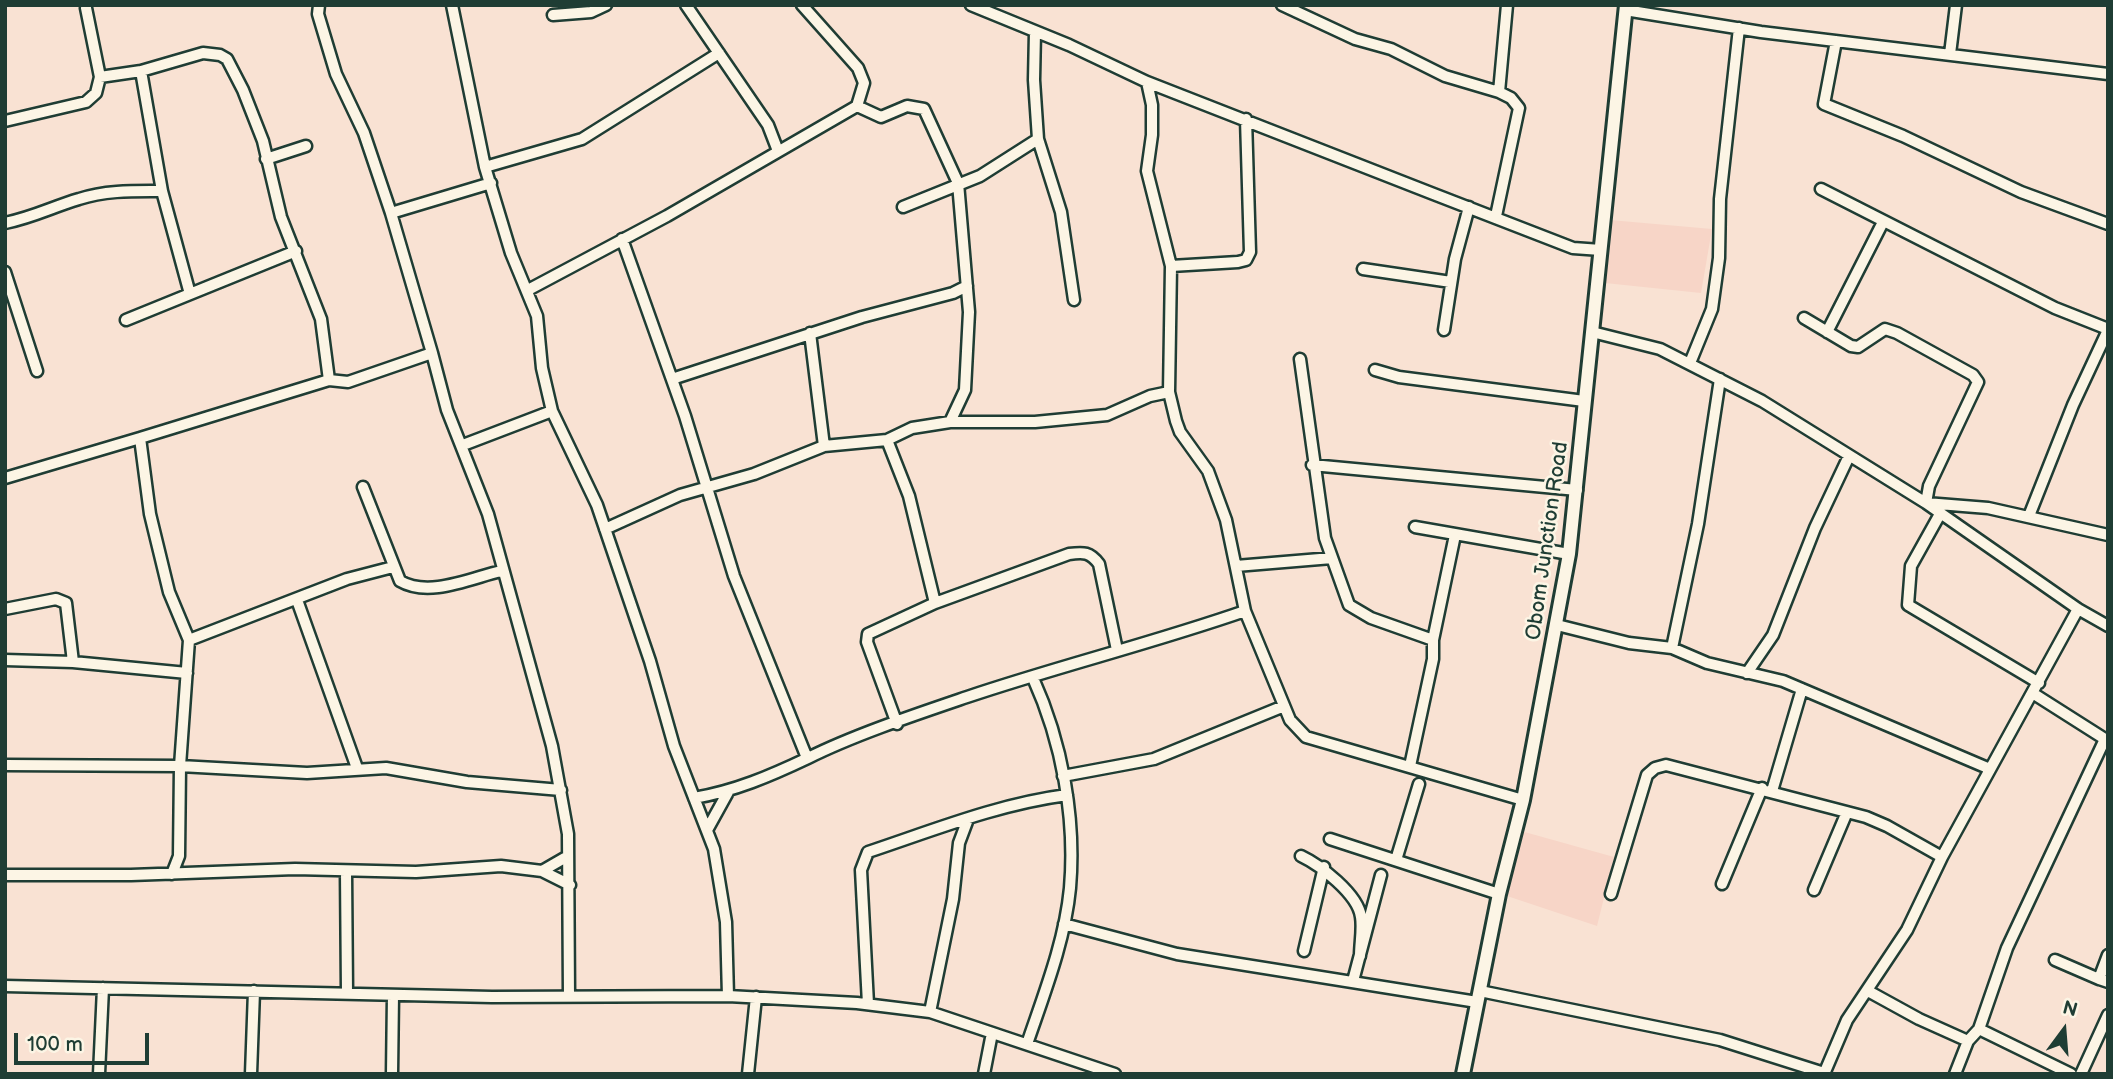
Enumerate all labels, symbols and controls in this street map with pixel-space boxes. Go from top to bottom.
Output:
street label: Obom Junction Road [1522,440,1574,642]
north arrow [2029,995,2099,1065]
text: N [2060,996,2080,1022]
scale bar [18,1020,152,1064]
text: 100 m [27,1032,83,1057]

